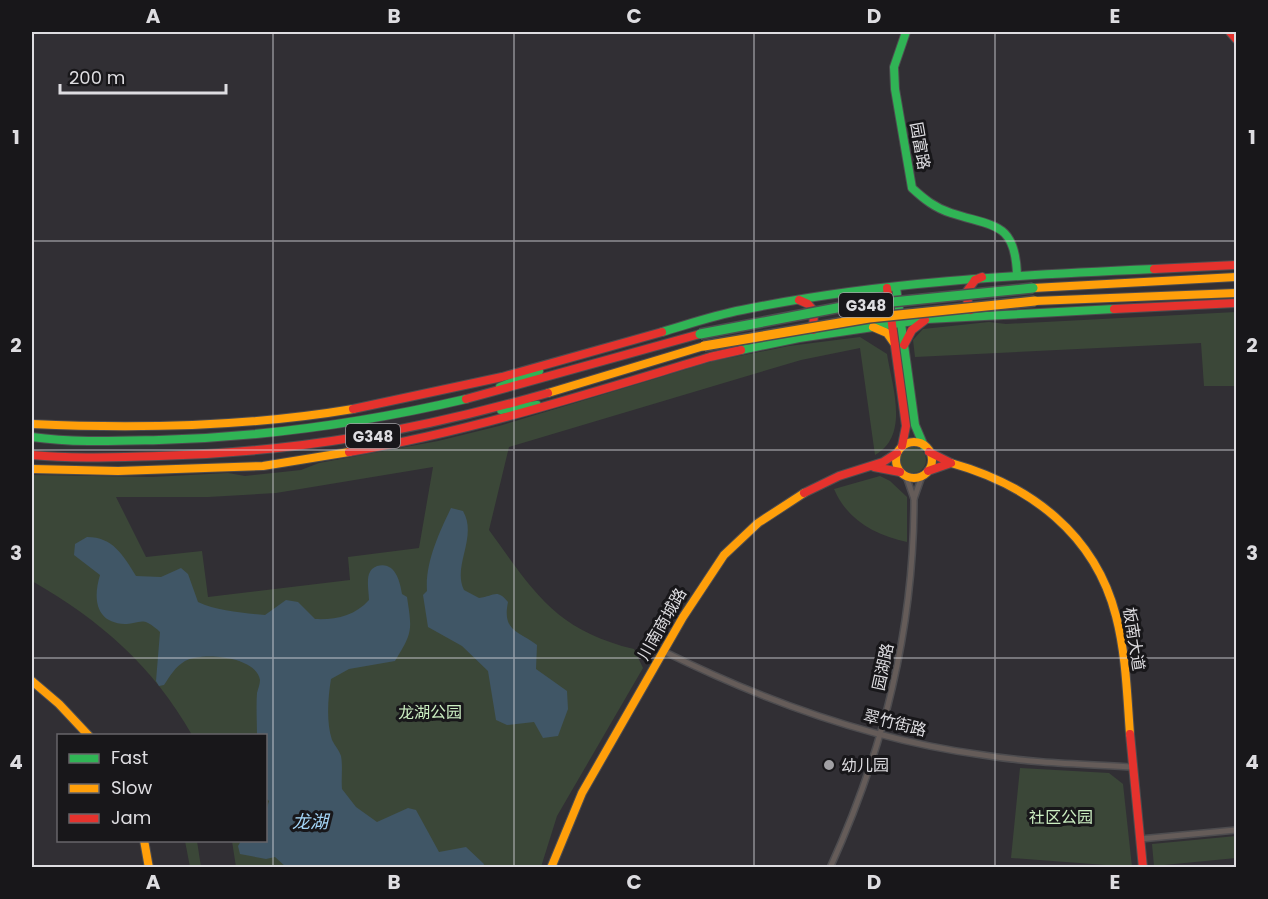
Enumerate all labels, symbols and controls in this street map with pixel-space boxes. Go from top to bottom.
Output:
text: A [146,2,161,30]
text: B [387,2,401,30]
text: C [626,2,642,30]
text: D [867,2,881,30]
text: E [1110,2,1120,30]
scale bar [60,57,226,95]
text: 200 m [69,65,125,90]
street label: 园富路 [905,120,935,172]
text: 1 [12,123,20,151]
text: 1 [1248,123,1256,151]
road number: G348 [839,293,893,317]
text: 2 [10,331,22,359]
text: 2 [1246,331,1258,359]
road number: G348 [346,424,400,448]
text: 3 [10,539,22,567]
text: 3 [1246,539,1258,567]
street label: 川南商城路 [632,584,692,664]
street label: 板南大道 [1118,606,1150,672]
street label: 园湖路 [867,641,899,693]
park label: 龙湖公园 [398,701,462,724]
street label: 翠竹街路 [861,704,929,742]
legend [57,734,267,842]
text: Fast [111,745,148,770]
text: 4 [9,748,23,776]
text: 4 [1245,748,1259,776]
place label: 幼儿园 [841,754,889,777]
marker: 幼儿园 [822,758,836,772]
text: Slow [111,775,153,800]
text: Jam [111,805,151,830]
park label: 社区公园 [1029,806,1093,829]
water label: 龙湖 [292,809,331,834]
text: A [146,868,161,896]
text: B [387,868,401,896]
text: C [626,868,642,896]
text: D [867,868,881,896]
text: E [1110,868,1120,896]

